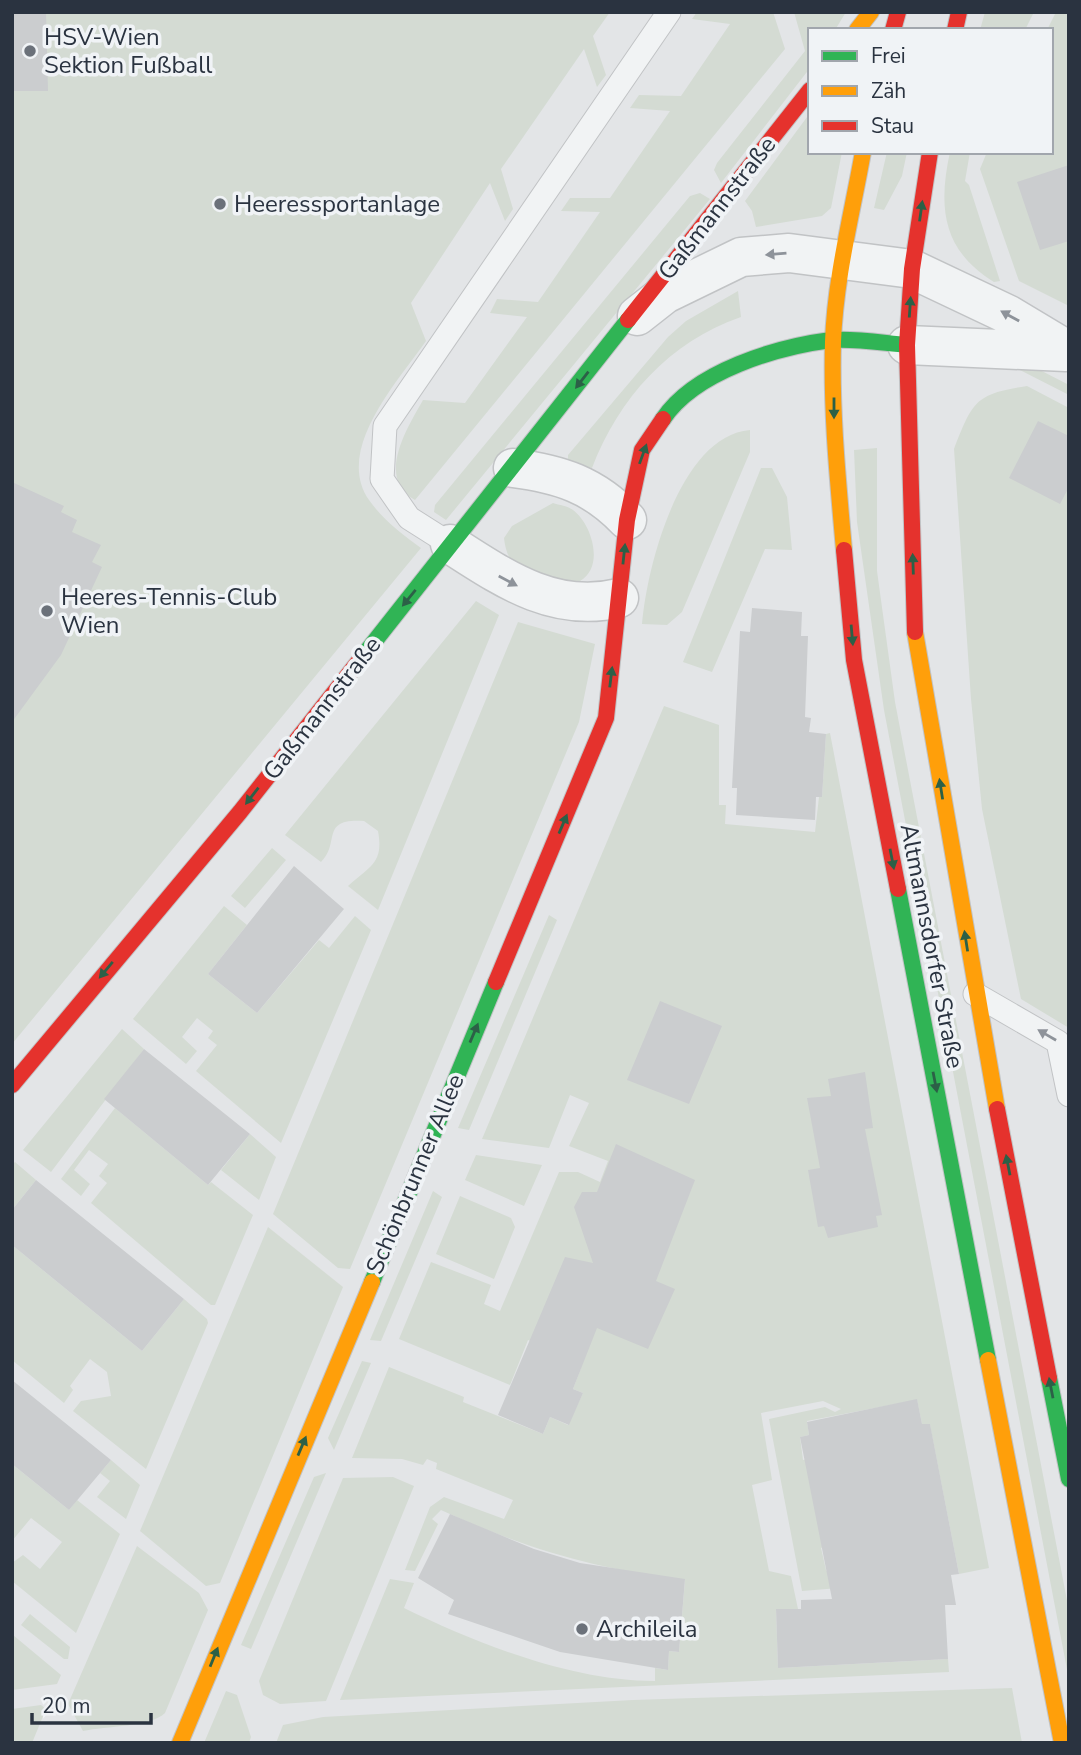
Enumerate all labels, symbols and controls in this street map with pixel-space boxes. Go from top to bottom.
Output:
place label: HSV-Wien Sektion Fußball [44,21,212,81]
legend [808,28,1053,154]
text: Frei [871,42,906,70]
marker: HSV-Wien Sektion Fußball [22,43,38,59]
text: Zäh [871,77,906,105]
text: Stau [871,112,914,140]
street label: Gaßmannstraße [651,130,783,286]
place label: Heeressportanlage [234,188,440,220]
marker: Heeressportanlage [212,196,228,212]
one-way arrow [916,200,927,222]
one-way arrow [764,249,786,260]
one-way arrow [905,296,916,318]
one-way arrow [1000,310,1020,322]
one-way arrow [574,370,589,388]
one-way arrow [828,397,840,419]
one-way arrow [638,444,649,465]
one-way arrow [619,543,630,565]
one-way arrow [907,552,918,574]
one-way arrow [498,575,518,586]
place label: Heeres-Tennis-Club Wien [61,581,277,641]
one-way arrow [401,589,416,607]
marker: Heeres-Tennis-Club Wien [39,603,55,619]
one-way arrow [846,624,857,646]
street label: Gaßmannstraße [256,630,388,786]
one-way arrow [606,666,617,688]
one-way arrow [935,778,946,800]
one-way arrow [245,786,260,804]
one-way arrow [558,813,569,834]
street label: Altmannsdorfer Straße [893,821,971,1071]
one-way arrow [887,848,898,870]
one-way arrow [960,930,971,952]
one-way arrow [99,962,114,979]
one-way arrow [468,1023,480,1043]
one-way arrow [1037,1029,1056,1041]
street label: Schönbrunner Allee [358,1069,472,1279]
one-way arrow [930,1071,941,1093]
one-way arrow [1002,1154,1013,1176]
one-way arrow [1045,1377,1056,1399]
one-way arrow [296,1436,307,1457]
place label: Archileila [596,1613,697,1645]
marker: Archileila [574,1621,590,1637]
one-way arrow [209,1646,220,1667]
scale bar [32,1682,150,1726]
text: 20 m [42,1692,91,1720]

